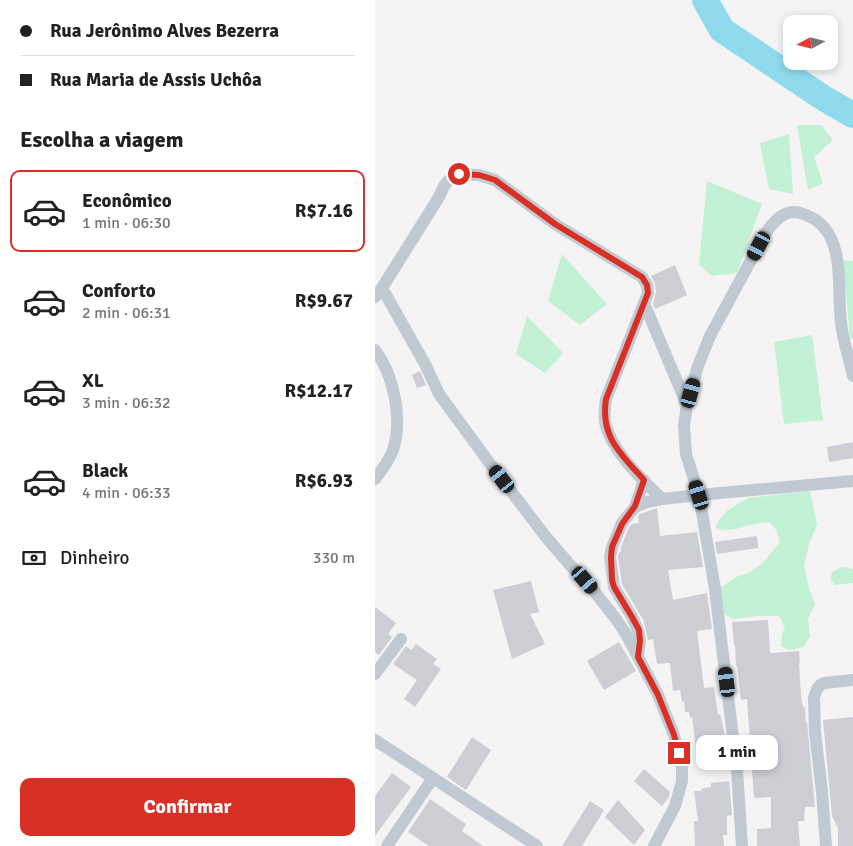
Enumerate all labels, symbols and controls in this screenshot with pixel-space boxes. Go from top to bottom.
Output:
north arrow [783,15,837,70]
map controls [783,15,838,70]
text: Rua Jerônimo Alves Bezerra [50,19,279,43]
text: Rua Maria de Assis Uchôa [50,68,262,92]
text: Escolha a viagem [20,126,184,153]
route start [448,163,470,185]
icon: car [22,189,67,234]
text: Econômico [82,189,172,213]
text: R$7.16 [295,199,353,223]
text: 1 min · 06:30 [82,213,171,233]
car [745,229,772,263]
icon: car [22,279,67,324]
text: Conforto [82,279,156,303]
text: R$9.67 [295,289,353,313]
text: 2 min · 06:31 [82,303,171,323]
icon: car [22,369,67,414]
text: XL [82,369,104,393]
car [679,377,702,409]
text: R$12.17 [285,379,353,403]
text: 3 min · 06:32 [82,393,171,413]
icon: car [22,459,67,504]
text: Black [82,459,128,483]
car [486,463,517,495]
text: R$6.93 [295,469,353,493]
car [687,478,710,512]
text: 4 min · 06:33 [82,483,171,503]
icon: cash [20,544,48,572]
text: Dinheiro [60,546,129,570]
text: 330 m [313,548,355,568]
car [569,564,600,596]
car [717,666,736,698]
callout: 1 min [697,736,779,770]
route end [668,742,690,764]
text: 1 min [718,742,756,762]
button: Confirmar [20,778,355,836]

